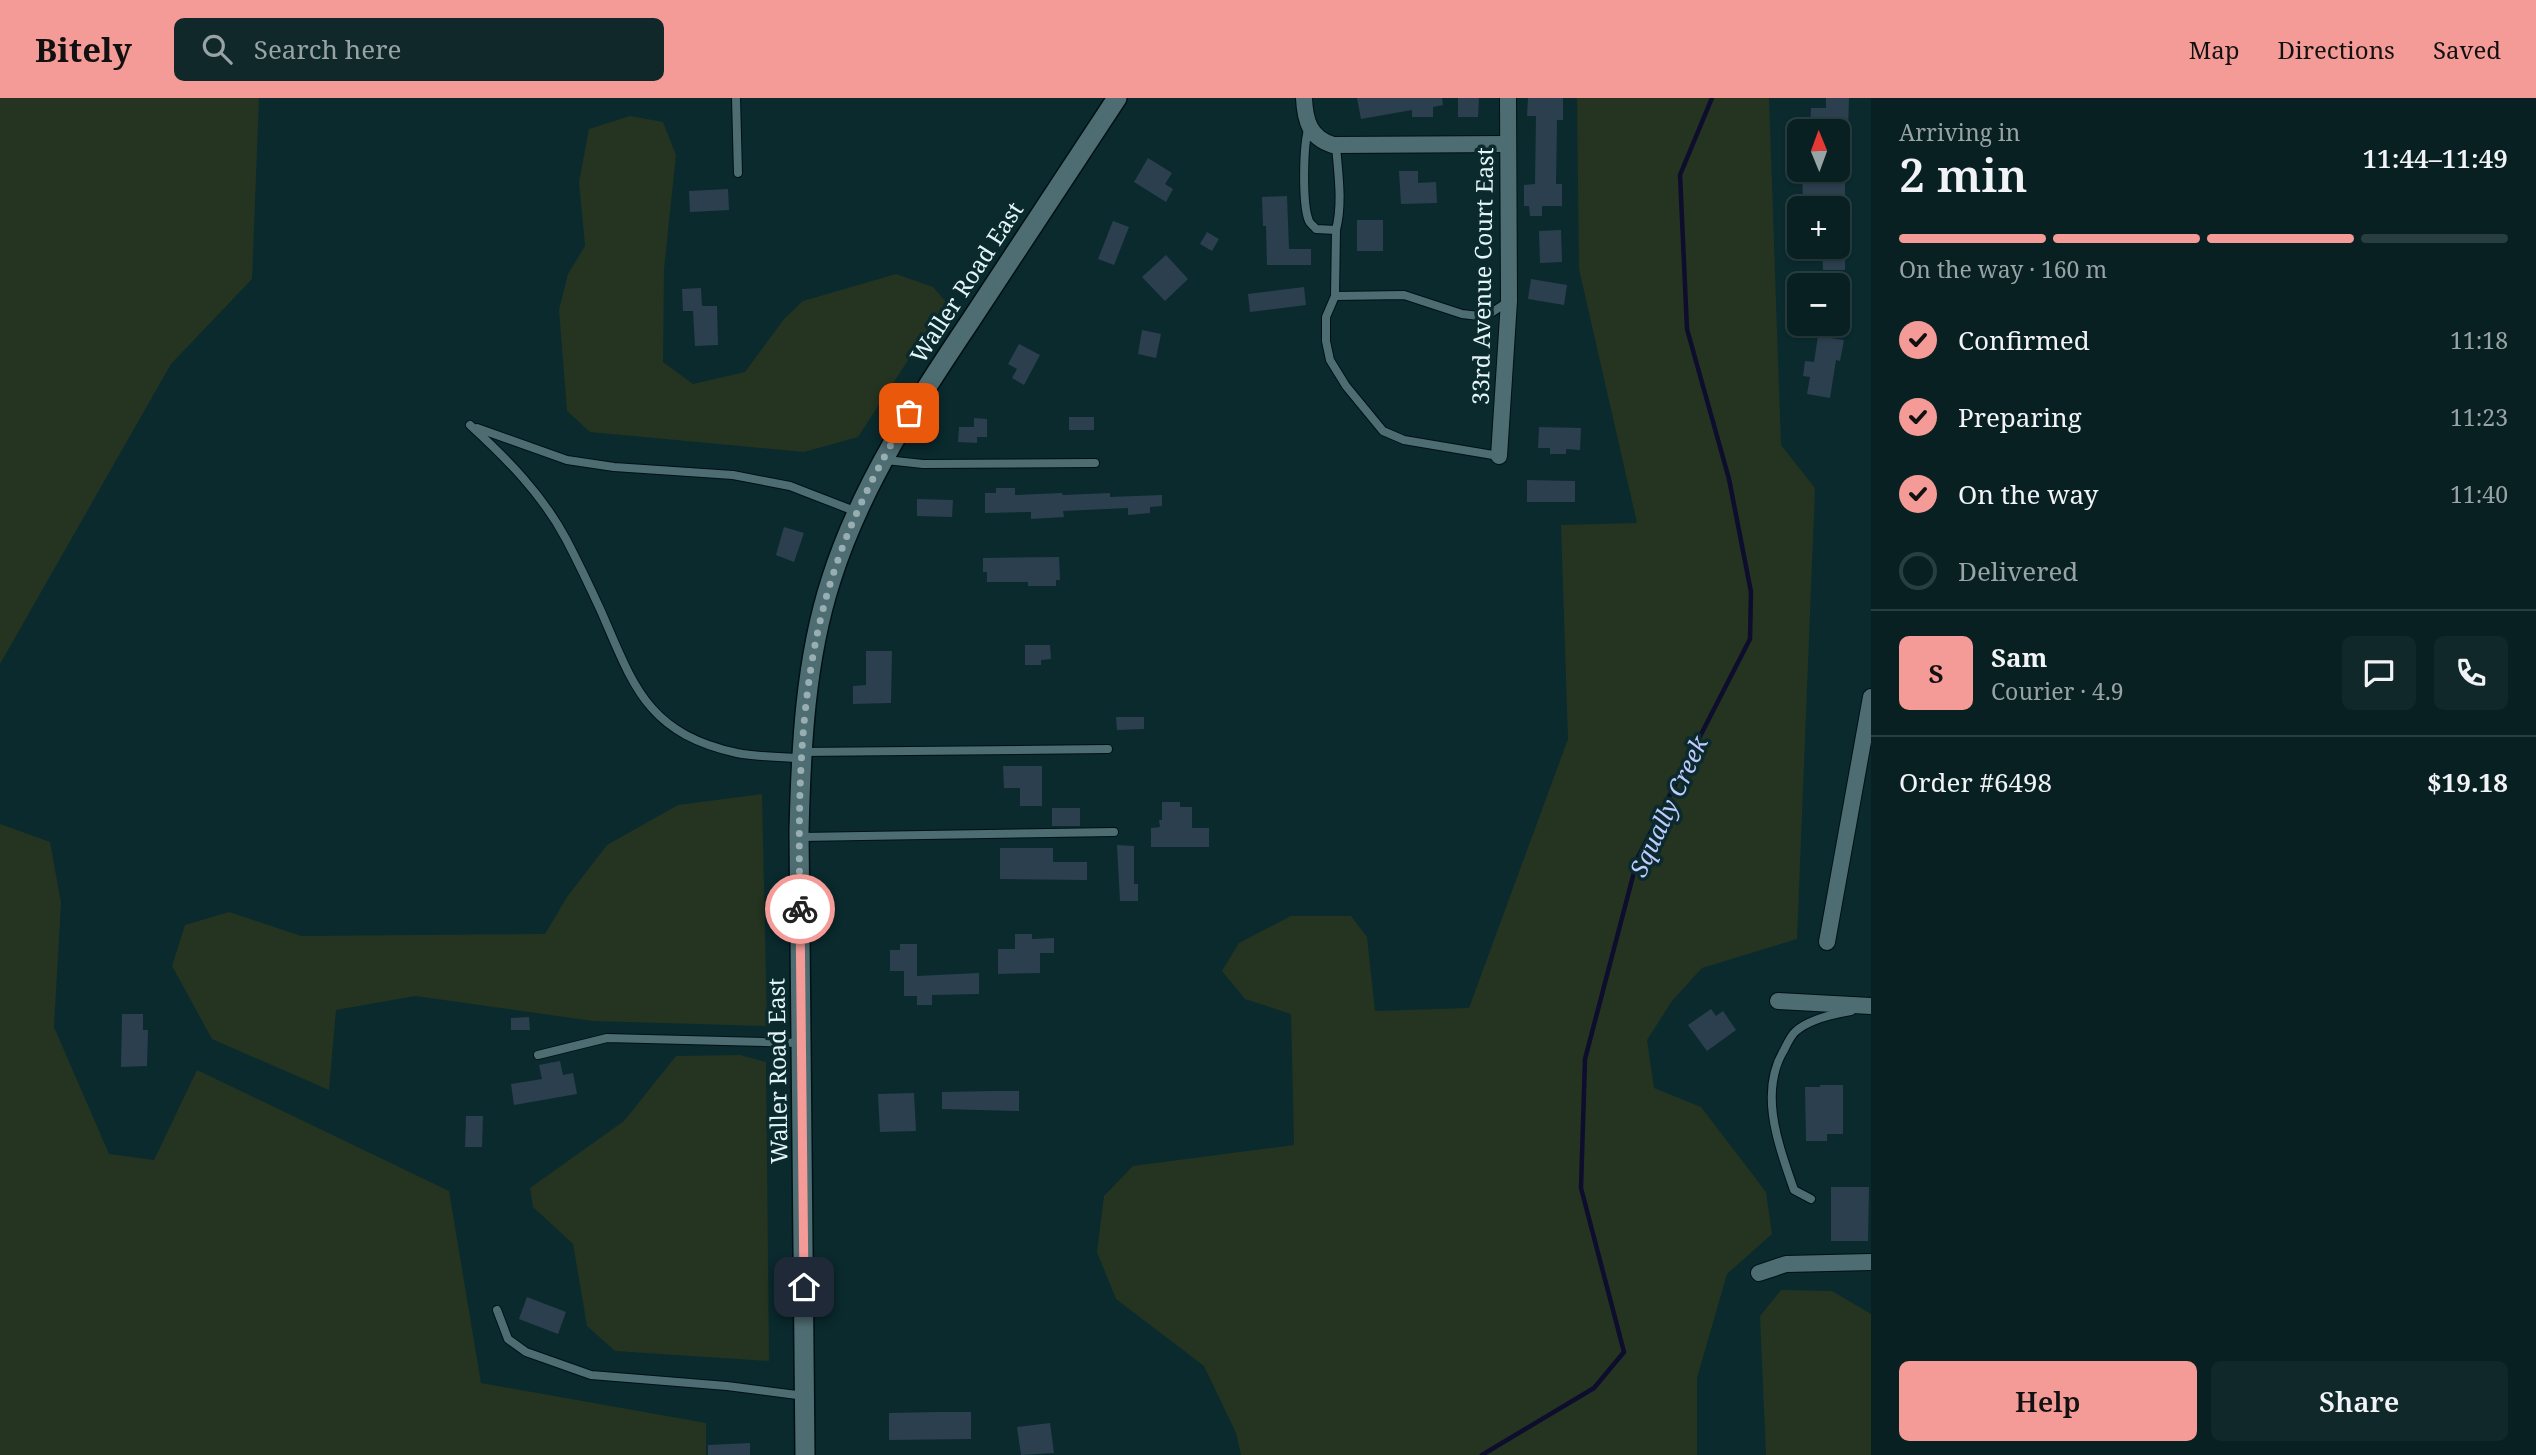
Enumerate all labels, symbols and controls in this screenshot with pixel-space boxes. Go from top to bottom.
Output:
search box [174,18,664,81]
text: Bitely [35,27,132,72]
icon: search [198,30,236,68]
text: Search here [254,31,401,67]
text: Map [2189,33,2240,66]
text: Directions [2278,33,2395,66]
text: Saved [2433,33,2501,66]
text: Arriving in [1899,116,2020,148]
north arrow [1787,119,1850,182]
map controls [1787,119,1850,336]
text: 11:44–11:49 [2362,140,2508,176]
text: 2 min [1899,143,2027,205]
street label: 33rd Avenue Court East [1464,147,1500,405]
street label: Waller Road East [902,195,1030,369]
button: + [1787,196,1850,259]
text: On the way · 160 m [1899,253,2107,285]
button: − [1787,273,1850,336]
icon: check [1899,321,1937,359]
text: Confirmed [1958,322,2090,358]
text: 11:18 [2450,324,2508,356]
pin [879,383,939,443]
icon: bag [890,394,928,432]
icon: check [1899,398,1937,436]
text: Preparing [1958,399,2082,435]
text: 11:23 [2450,401,2508,433]
icon: check [1899,475,1937,513]
text: On the way [1958,476,2098,512]
text: 11:40 [2450,478,2508,510]
text: Delivered [1958,553,2078,589]
button: chat [2342,636,2416,710]
button: phone [2434,636,2508,710]
text: Sam [1991,639,2047,675]
text: S [1928,655,1944,691]
text: Courier · 4.9 [1991,675,2124,707]
water label: Squally Creek [1621,729,1716,882]
text: Order #6498 [1899,764,2052,800]
text: $19.18 [2427,764,2508,800]
courier [765,874,835,944]
icon: bike [781,890,819,928]
street label: Waller Road East [759,978,795,1164]
pin [774,1257,834,1317]
icon: home [785,1268,823,1306]
button: Help [1899,1361,2197,1441]
button: Share [2211,1361,2508,1441]

